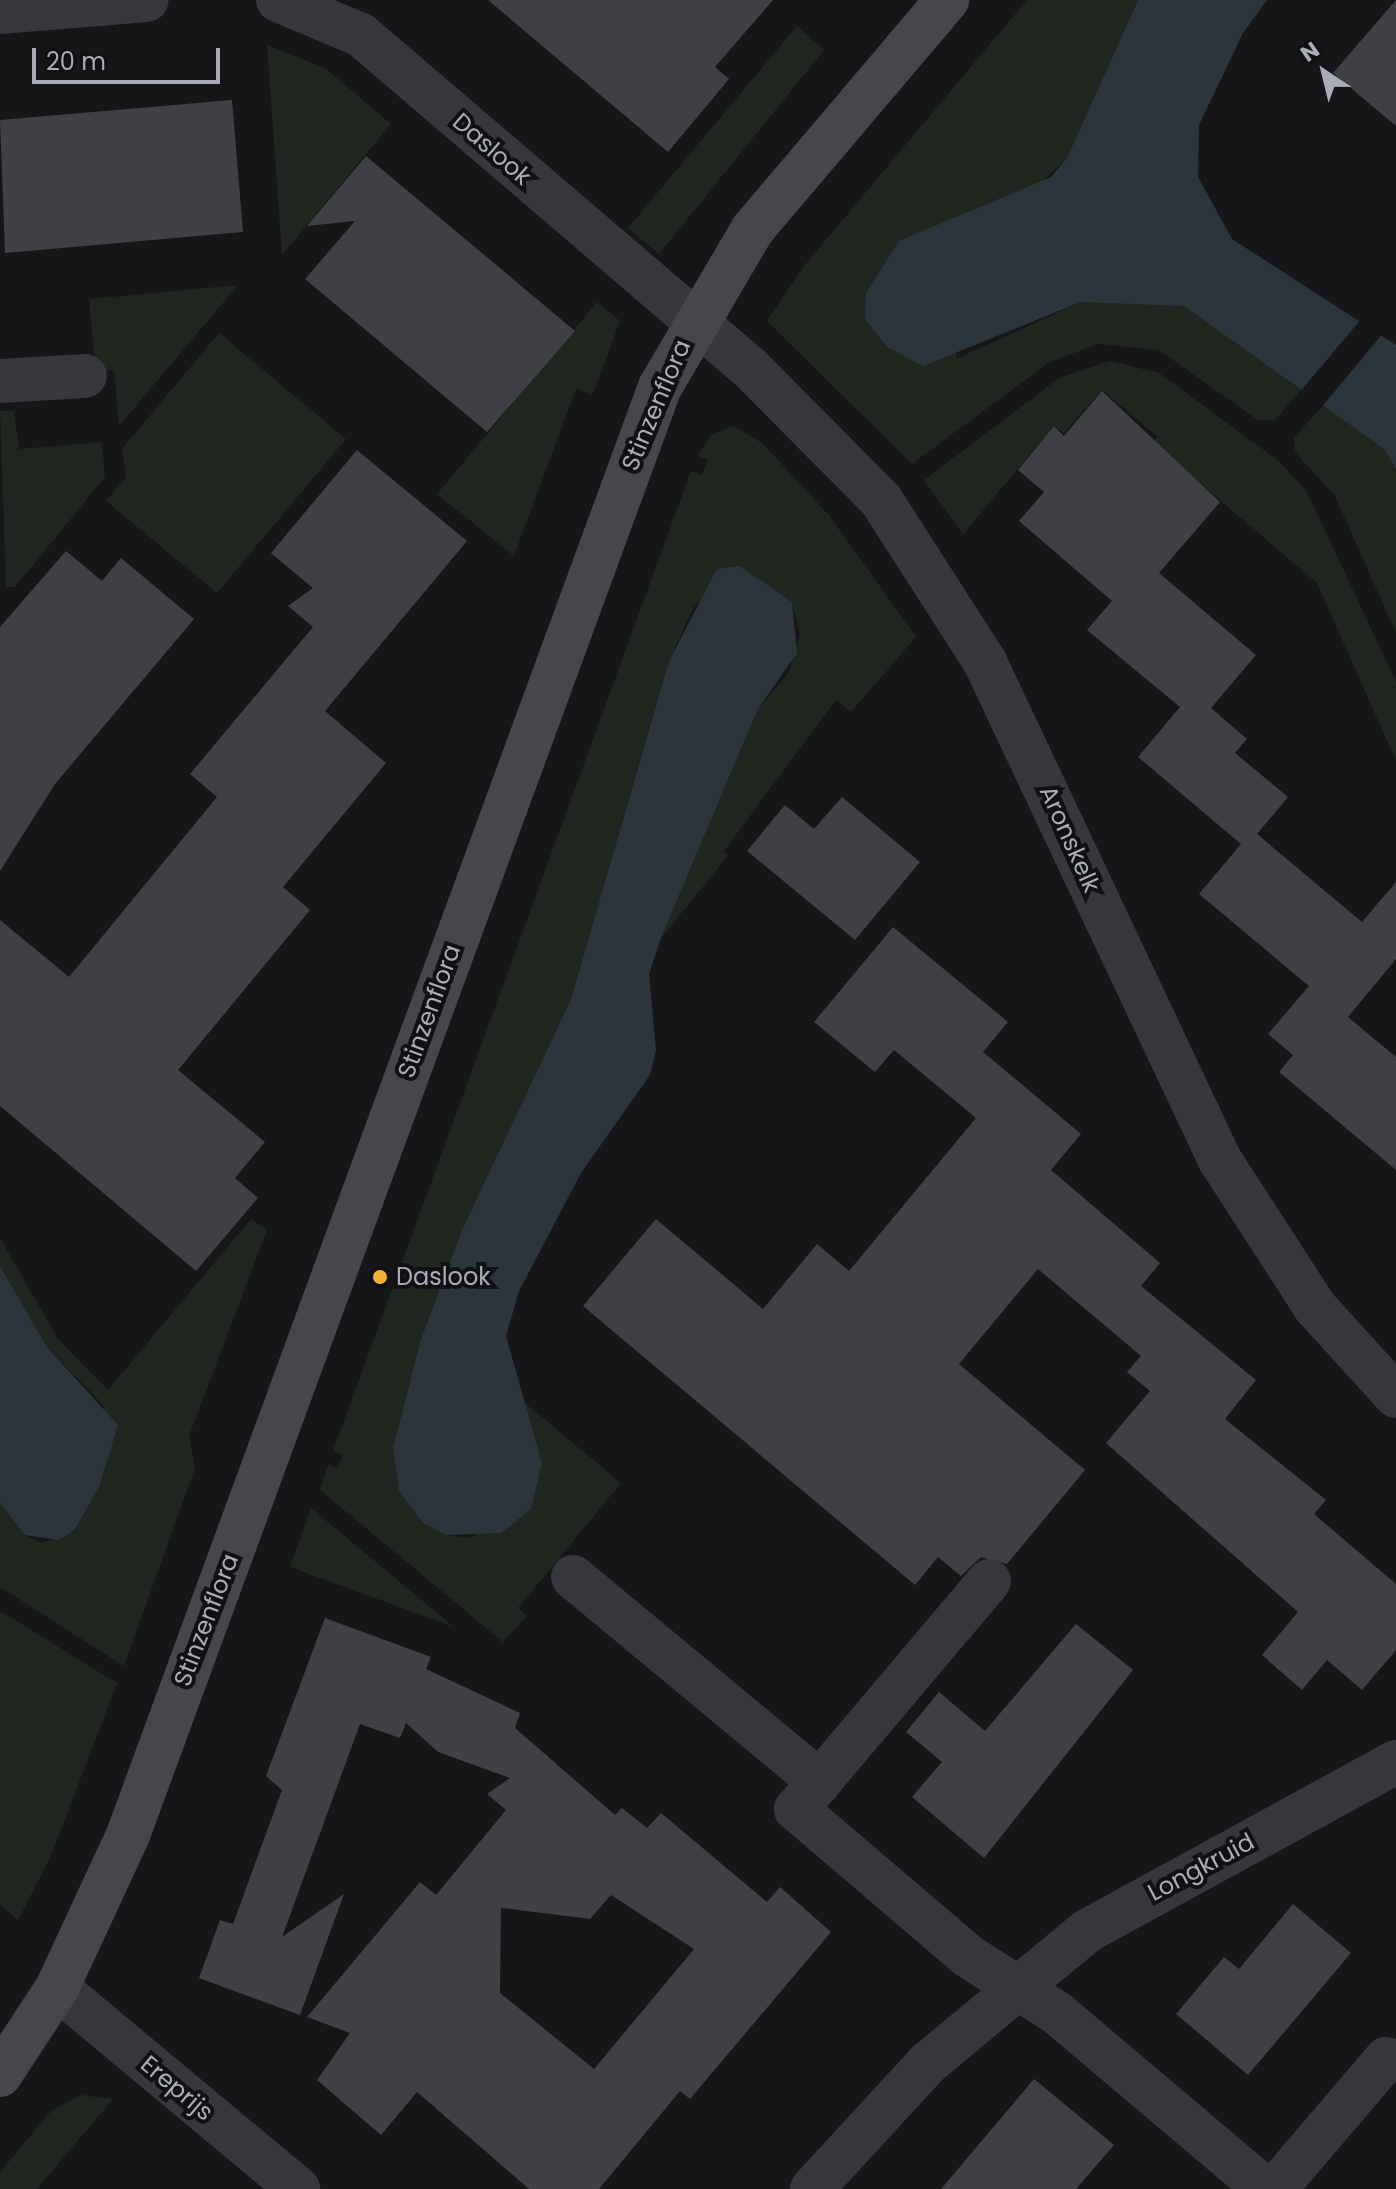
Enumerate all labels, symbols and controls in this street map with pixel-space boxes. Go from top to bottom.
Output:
scale bar [36,32,224,82]
north arrow [1284,32,1364,112]
text: N [1294,34,1326,69]
text: 20 m [46,45,106,78]
street label: Daslook [447,107,537,191]
street label: Stinzenflora [615,335,697,475]
street label: Aronskelk [1034,781,1106,897]
street label: Stinzenflora [392,940,466,1082]
place label: Daslook [396,1263,491,1291]
marker: Daslook [371,1268,389,1286]
street label: Stinzenflora [168,1550,244,1690]
street label: Longkruid [1143,1827,1259,1907]
street label: Ereprijs [135,2049,219,2127]

